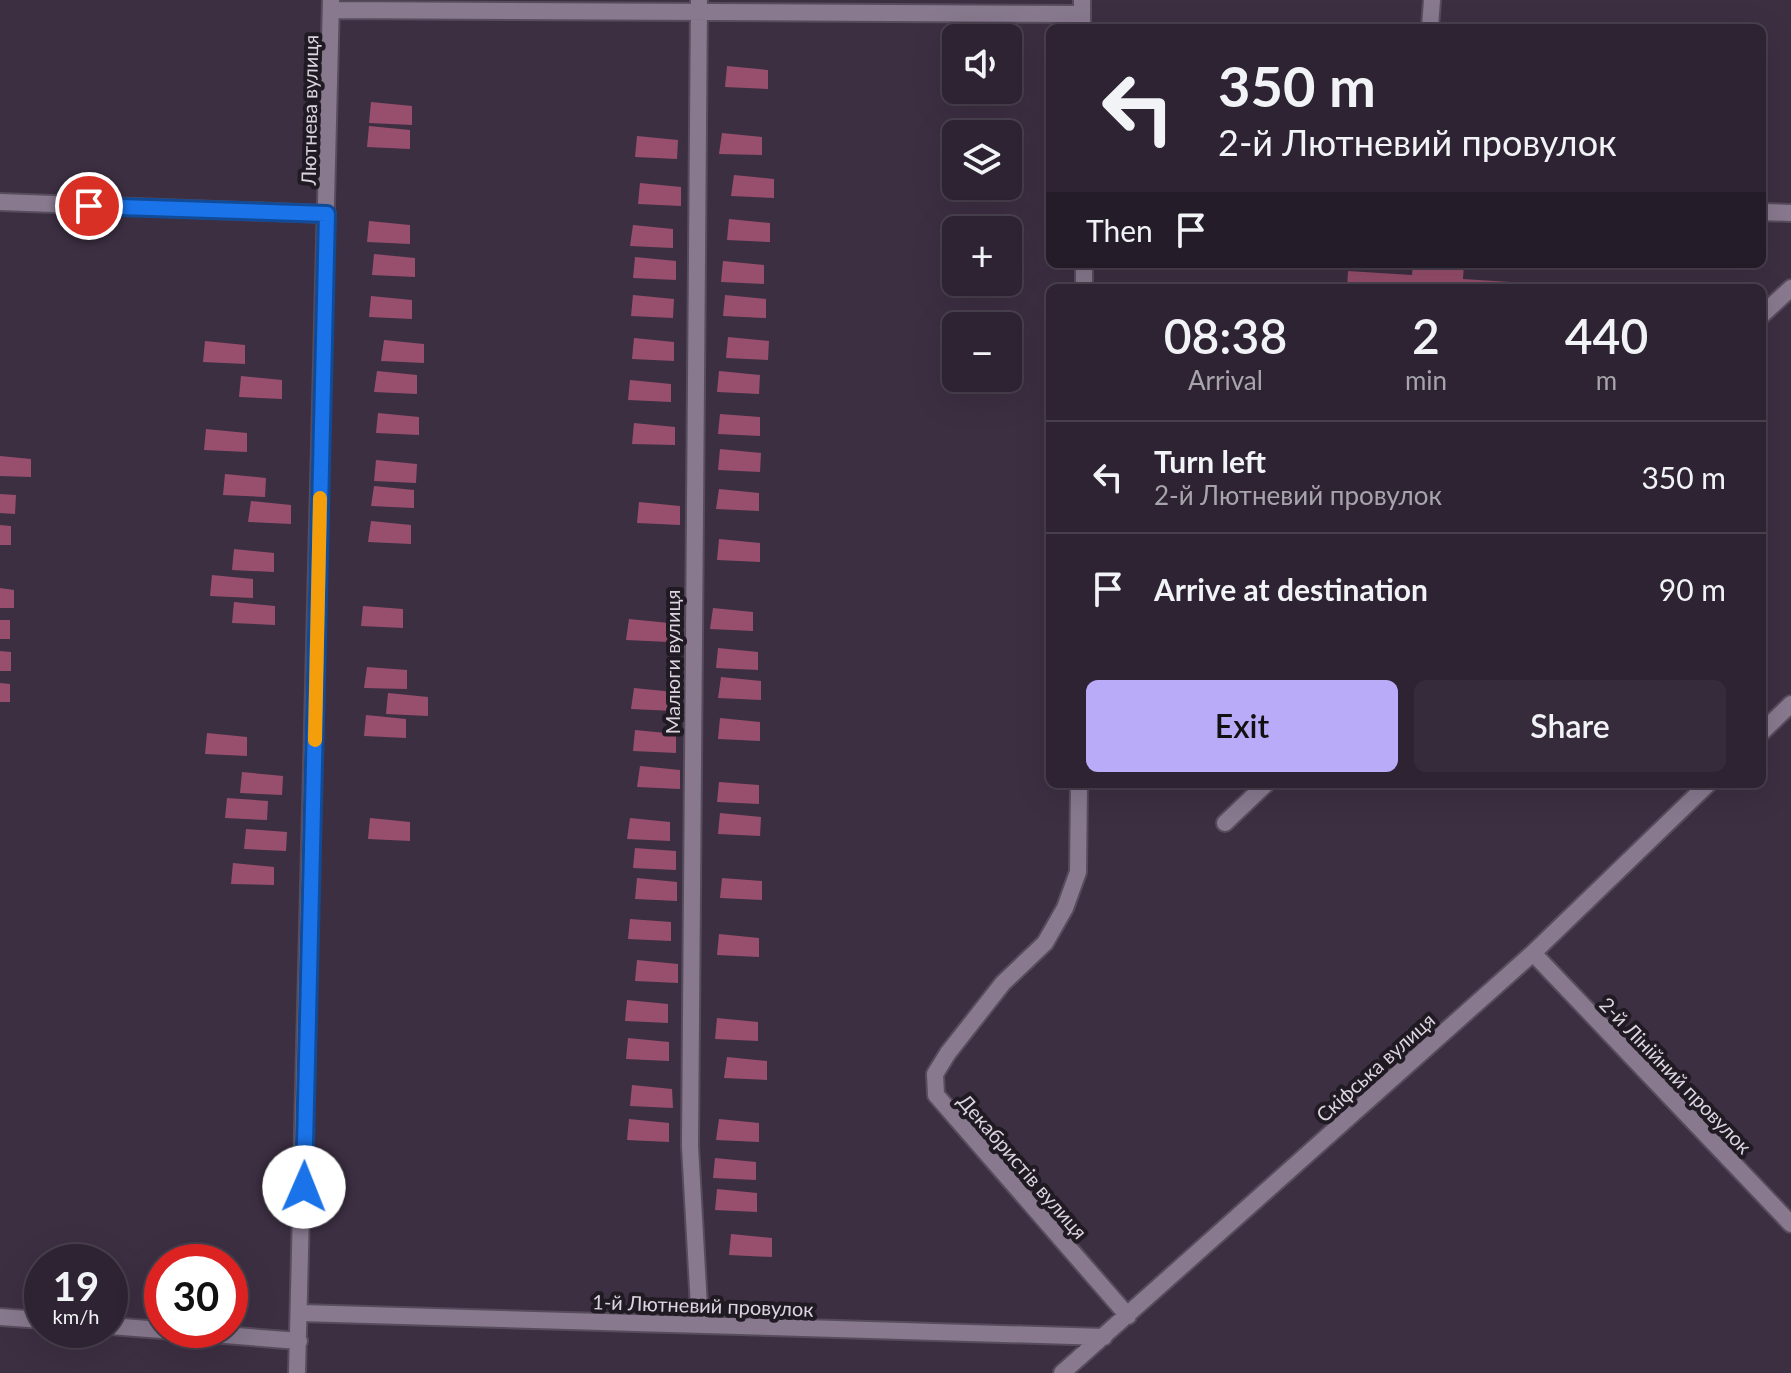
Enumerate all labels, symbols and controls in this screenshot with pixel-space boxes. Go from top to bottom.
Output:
map controls [942,24,1022,392]
button: sound [942,24,1022,104]
street label: Лютнева вулиця [296,34,322,187]
text: 350 m [1218,52,1376,119]
icon: left [1086,56,1190,160]
button: layers [942,120,1022,200]
text: 2-й Лютневий провулок [1218,120,1617,164]
pin [55,172,123,240]
icon: arrive [67,184,111,228]
icon: arrive [1169,208,1213,252]
text: Then [1086,212,1153,248]
button: + [942,216,1022,296]
text: 08:38 [1164,307,1287,364]
text: 2 [1412,307,1440,364]
text: 440 [1565,307,1648,364]
button: − [942,312,1022,392]
text: Arrival [1188,364,1263,396]
text: min [1405,364,1447,396]
text: m [1596,364,1617,396]
text: Turn left [1154,443,1266,479]
icon: left [1086,455,1130,499]
text: 350 m [1641,459,1726,495]
text: 2-й Лютневий провулок [1154,479,1442,511]
icon: arrive [1086,567,1130,611]
text: Arrive at destination [1154,571,1428,607]
text: 90 m [1659,571,1726,607]
street label: Малюги вулиця [660,590,684,734]
button: Exit [1086,680,1398,772]
button: Share [1414,680,1726,772]
street label: 2-й Лінійний провулок [1595,992,1757,1159]
street label: Скіфська вулиця [1311,1007,1439,1127]
street label: Декабристів вулиця [954,1089,1092,1243]
position arrow [262,1145,346,1229]
speed limit sign: 30 [144,1244,248,1348]
text: 19 [53,1262,99,1310]
street label: 1-й Лютневий провулок [592,1289,815,1321]
text: km/h [53,1304,99,1328]

